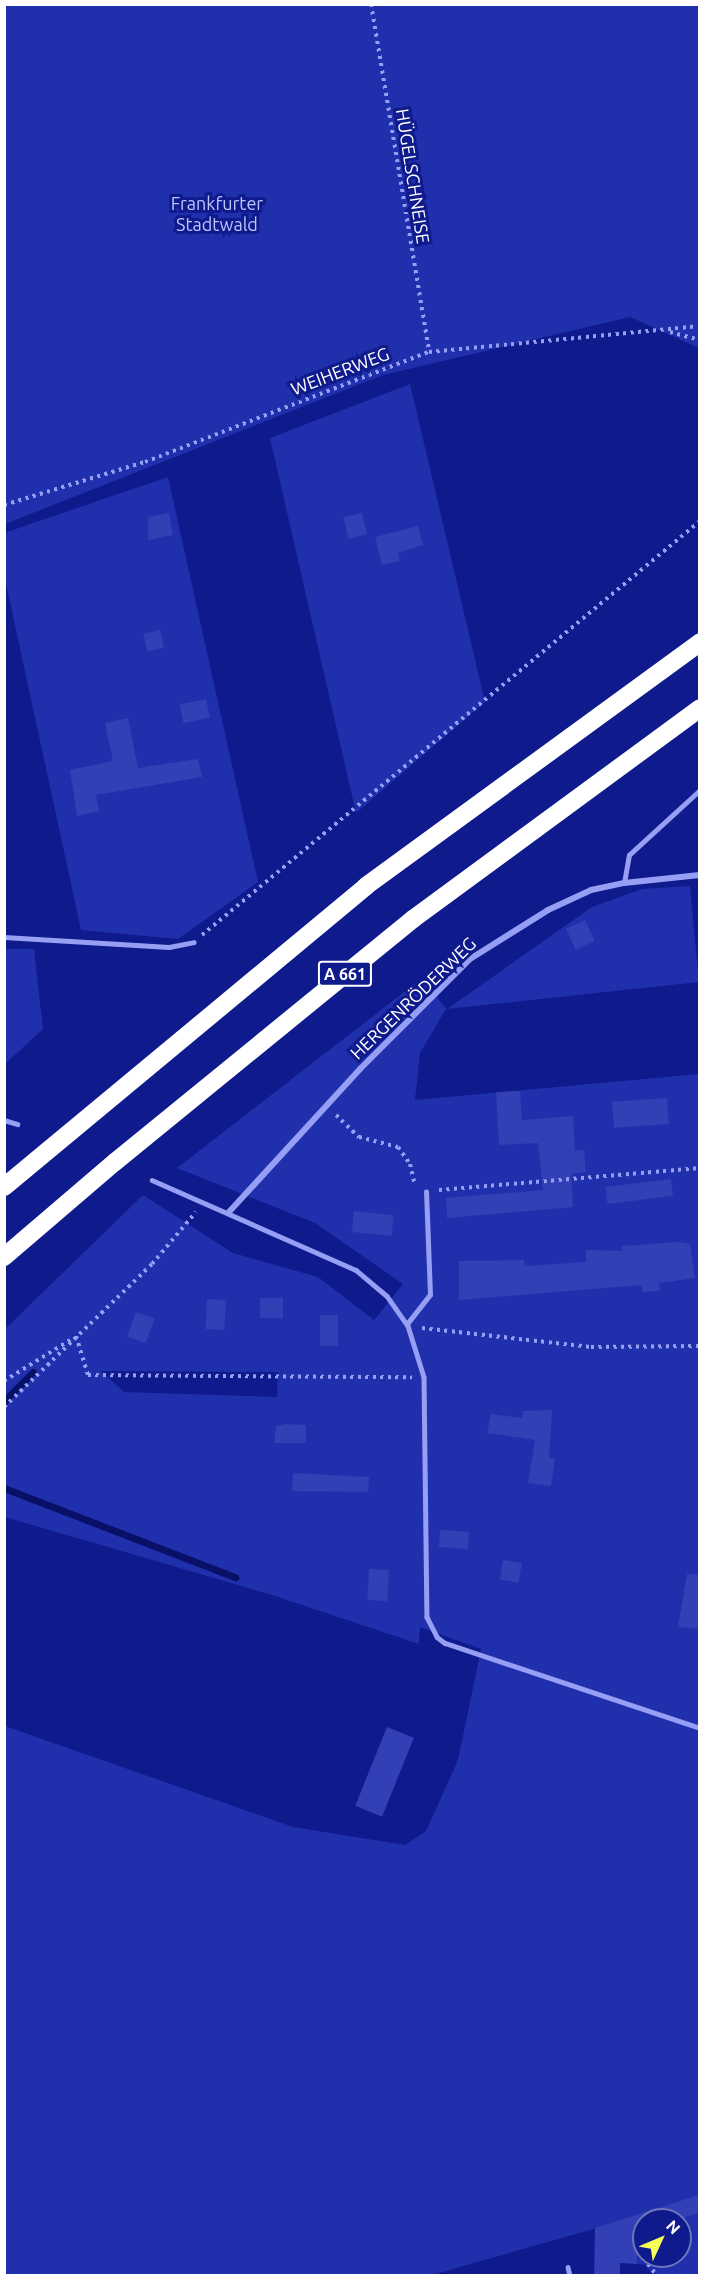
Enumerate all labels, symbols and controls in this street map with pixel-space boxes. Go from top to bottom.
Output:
street label: HÜGELSCHNEISE [392,107,434,245]
park label: Frankfurter Stadtwald [171,193,263,236]
street label: WEIHERWEG [288,342,392,400]
street label: HERGENRÖDERWEG [346,933,480,1063]
road number: A 661 [316,961,374,987]
north arrow [632,2208,692,2268]
text: N [663,2216,684,2237]

